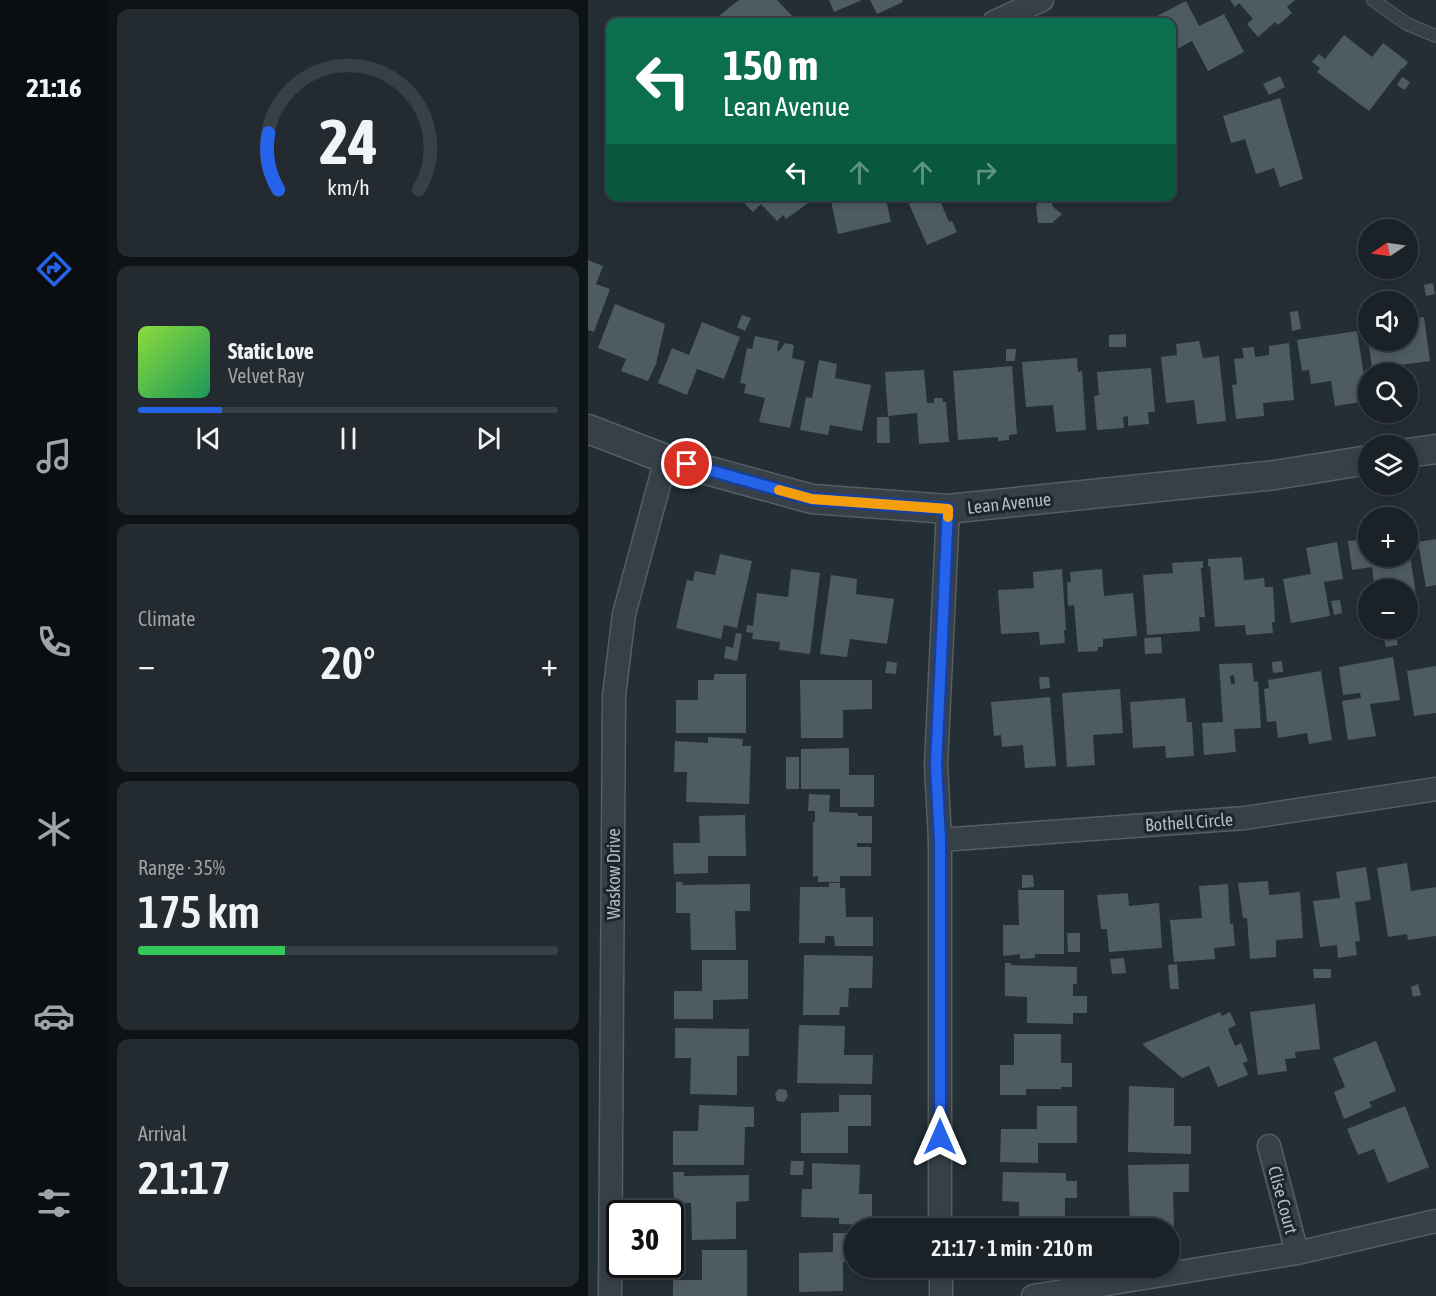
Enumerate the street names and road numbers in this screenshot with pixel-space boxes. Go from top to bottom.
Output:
street label: Lean Avenue [966,488,1052,518]
street label: Bothell Circle [1144,808,1234,836]
street label: Waskow Drive [603,828,624,920]
street label: Clise Court [1264,1164,1302,1236]

